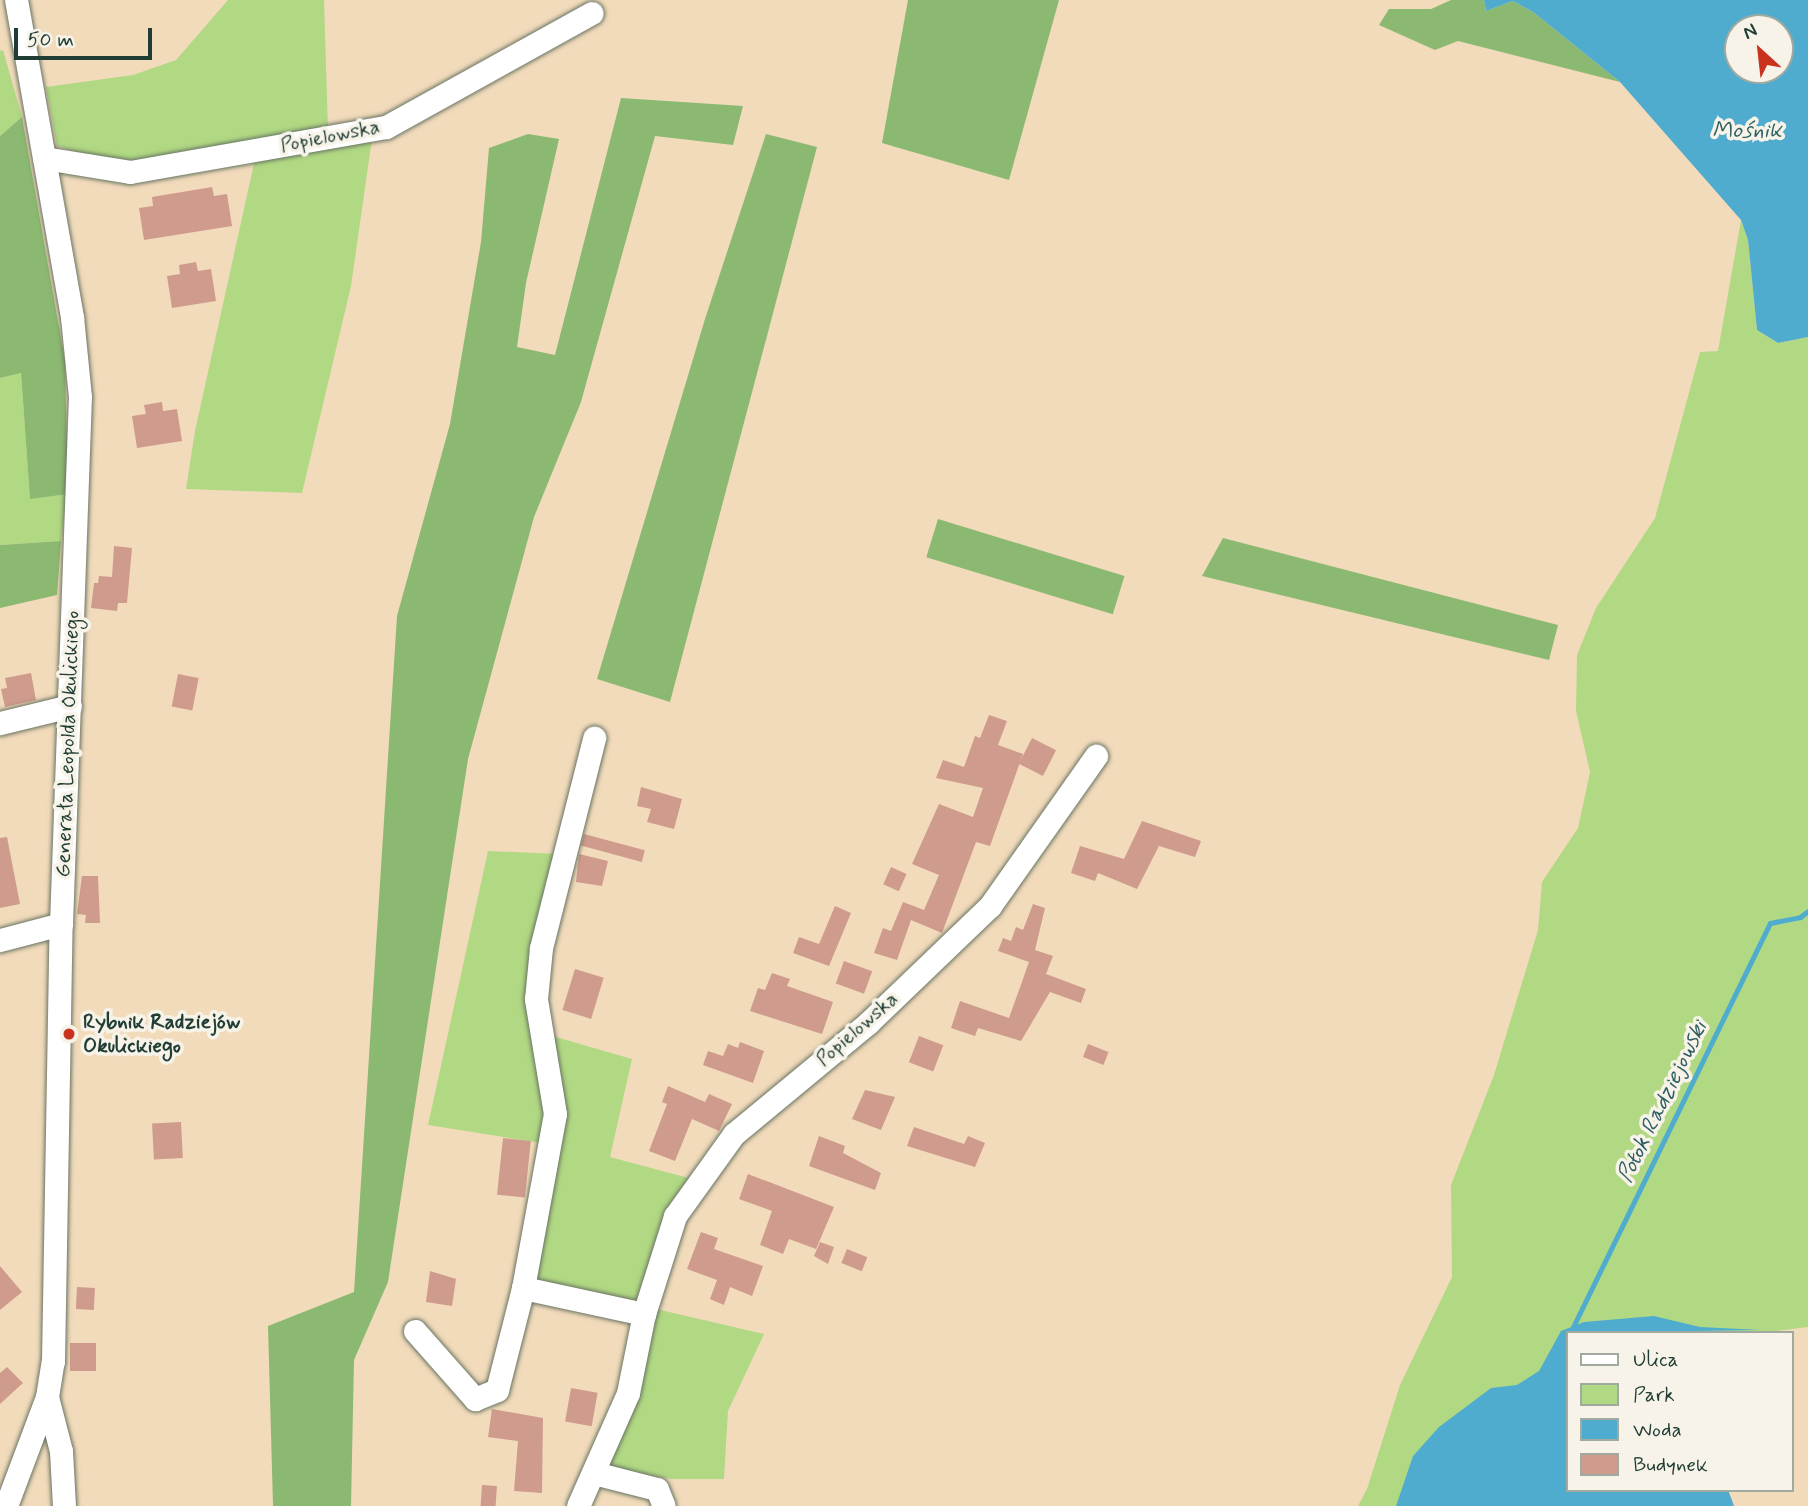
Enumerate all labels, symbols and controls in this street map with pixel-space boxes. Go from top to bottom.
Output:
scale bar [18,14,156,58]
north arrow [1724,14,1794,84]
text: N [1739,18,1761,46]
text: 50 m [27,26,74,54]
street label: Popielowska [278,114,382,158]
water label: Mośnik [1712,117,1782,145]
street label: Generała Leopolda Okulickiego [51,610,85,878]
street label: Popielowska [811,986,903,1072]
place label: Rybnik Radziejów Okulickiego [83,1009,240,1059]
water label: Potok Radziejowski [1612,1017,1714,1187]
marker: Rybnik Radziejów Okulickiego [61,1026,77,1042]
legend [1566,1331,1794,1492]
text: Ulica [1633,1346,1678,1374]
text: Park [1633,1381,1675,1409]
text: Woda [1633,1416,1682,1444]
text: Budynek [1633,1451,1708,1479]

